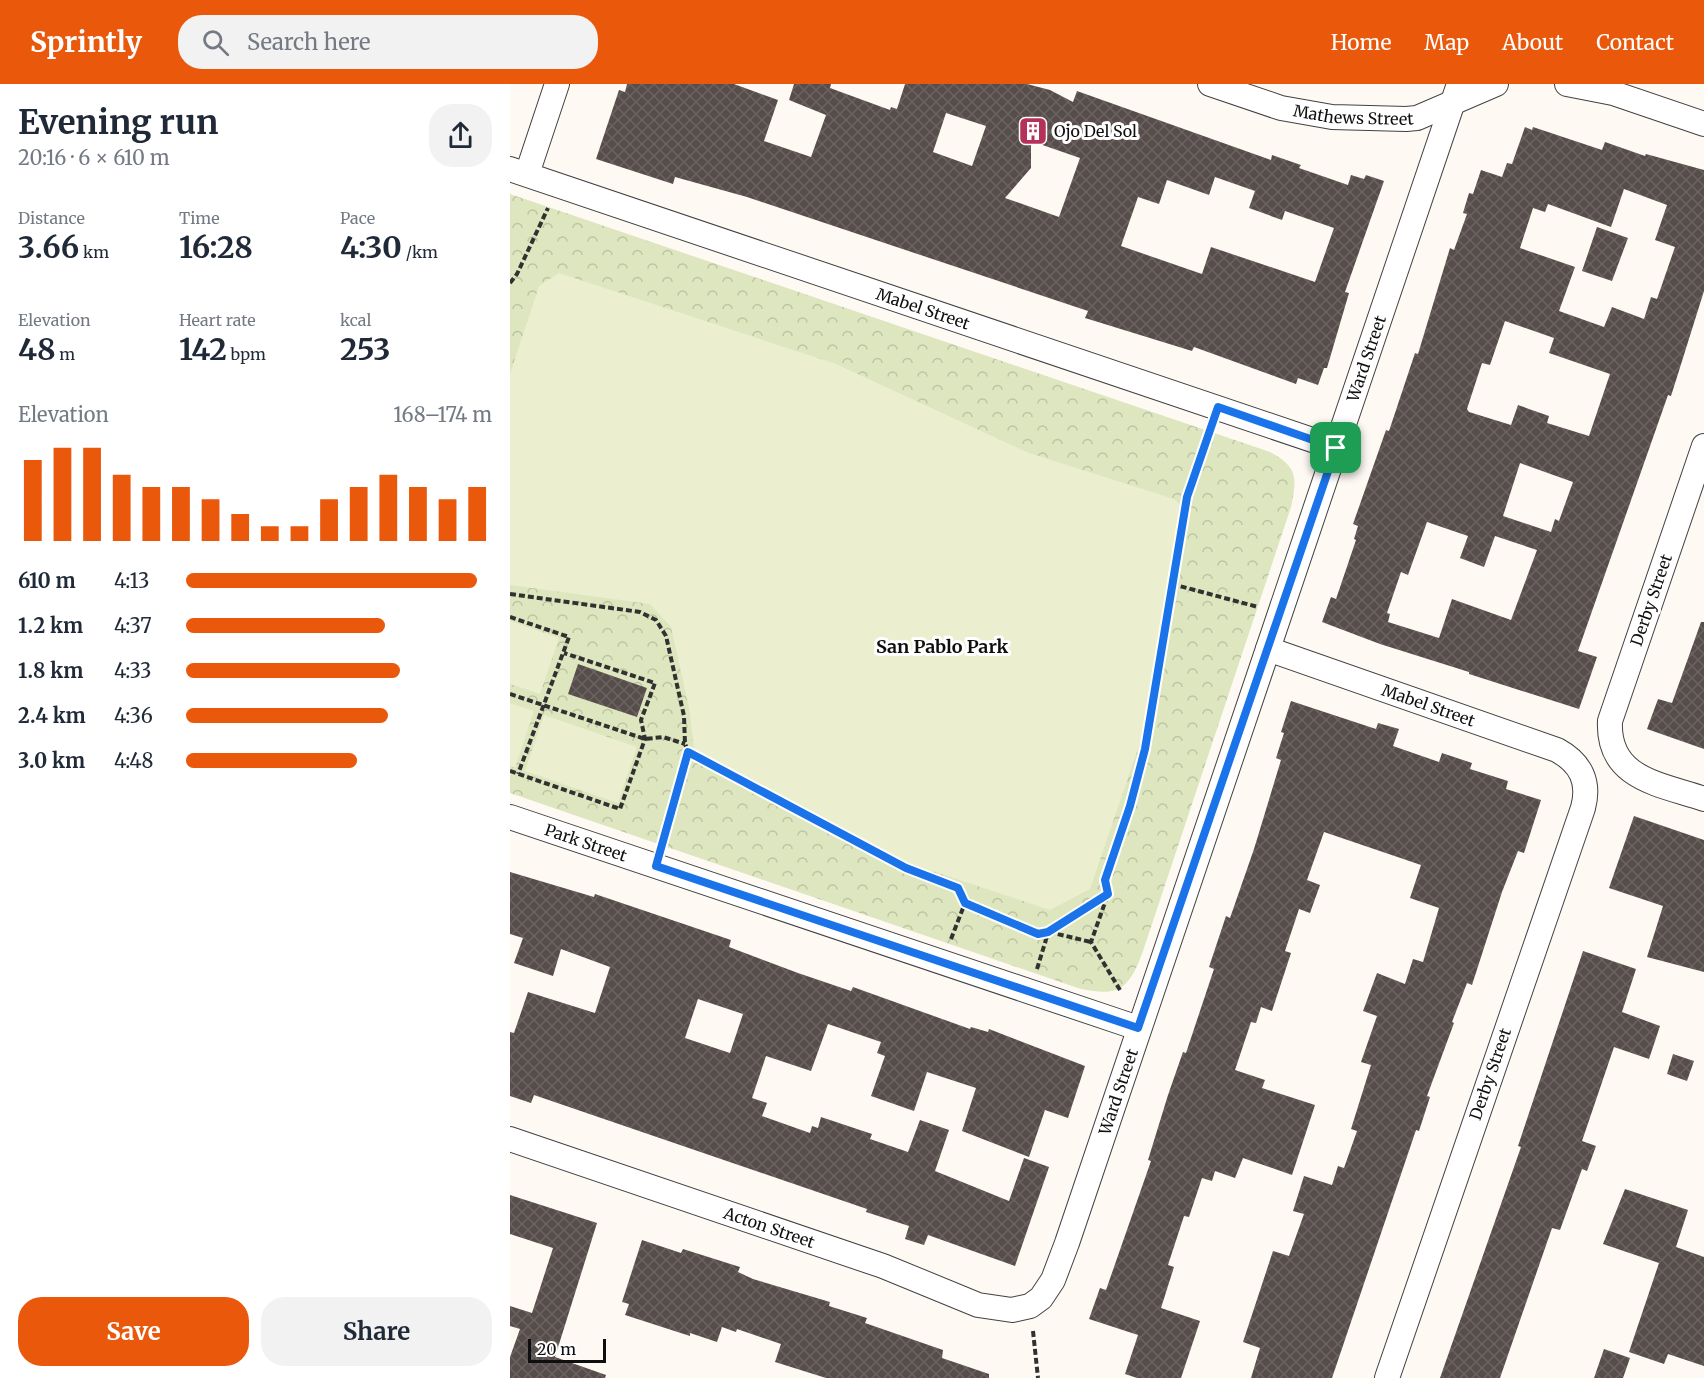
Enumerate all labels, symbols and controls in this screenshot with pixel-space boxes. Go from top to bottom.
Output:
search box [178,15,598,69]
text: Sprintly [30,24,142,60]
icon: search [199,26,232,59]
text: Search here [247,28,370,56]
text: Home [1331,29,1391,56]
text: Map [1424,29,1469,56]
text: About [1502,29,1563,56]
text: Contact [1596,29,1674,56]
street label: Mathews Street [1292,100,1415,129]
text: Evening run [18,102,218,143]
button: share [429,104,492,167]
building icon: Ojo Del Sol [1017,115,1049,147]
place label: Ojo Del Sol [1054,121,1137,141]
text: 20:16 · 6 × 610 m [18,145,170,170]
text: Distance [18,208,85,228]
text: Time [179,208,220,228]
text: Pace [340,208,375,228]
text: 3.66 [18,228,79,266]
text: 16:28 [179,228,253,266]
text: 4:30 [340,228,402,266]
text: km [79,242,109,262]
text: /km [402,242,438,262]
street label: Mabel Street [874,283,973,334]
text: Elevation [18,310,91,330]
text: Heart rate [179,310,256,330]
text: kcal [340,310,371,330]
street label: Ward Street [1342,312,1390,405]
text: 48 [18,330,56,368]
text: 142 [179,330,227,368]
text: 253 [340,330,390,368]
text: m [56,344,75,364]
text: bpm [227,344,266,364]
text: Elevation [18,402,109,427]
text: 168–174 m [393,402,492,427]
pin [1310,422,1361,473]
icon: arrive [1319,431,1352,464]
street label: Derby Street [1626,551,1676,649]
text: 610 m [18,568,76,593]
text: 4:13 [114,568,149,593]
text: 1.2 km [18,613,83,638]
text: 4:37 [114,613,152,638]
district label: San Pablo Park [876,635,1008,658]
text: 1.8 km [18,658,83,683]
text: 4:33 [114,658,152,683]
street label: Mabel Street [1379,680,1478,731]
text: 2.4 km [18,703,86,728]
text: 4:36 [114,703,153,728]
text: 3.0 km [18,748,85,773]
text: 4:48 [114,748,153,773]
street label: Park Street [542,819,630,866]
street label: Derby Street [1465,1025,1515,1123]
street label: Ward Street [1094,1045,1142,1138]
street label: Acton Street [720,1202,818,1252]
button: Save [18,1297,249,1366]
button: Share [261,1297,492,1366]
scale bar [528,1336,606,1364]
text: 20 m [537,1339,576,1359]

